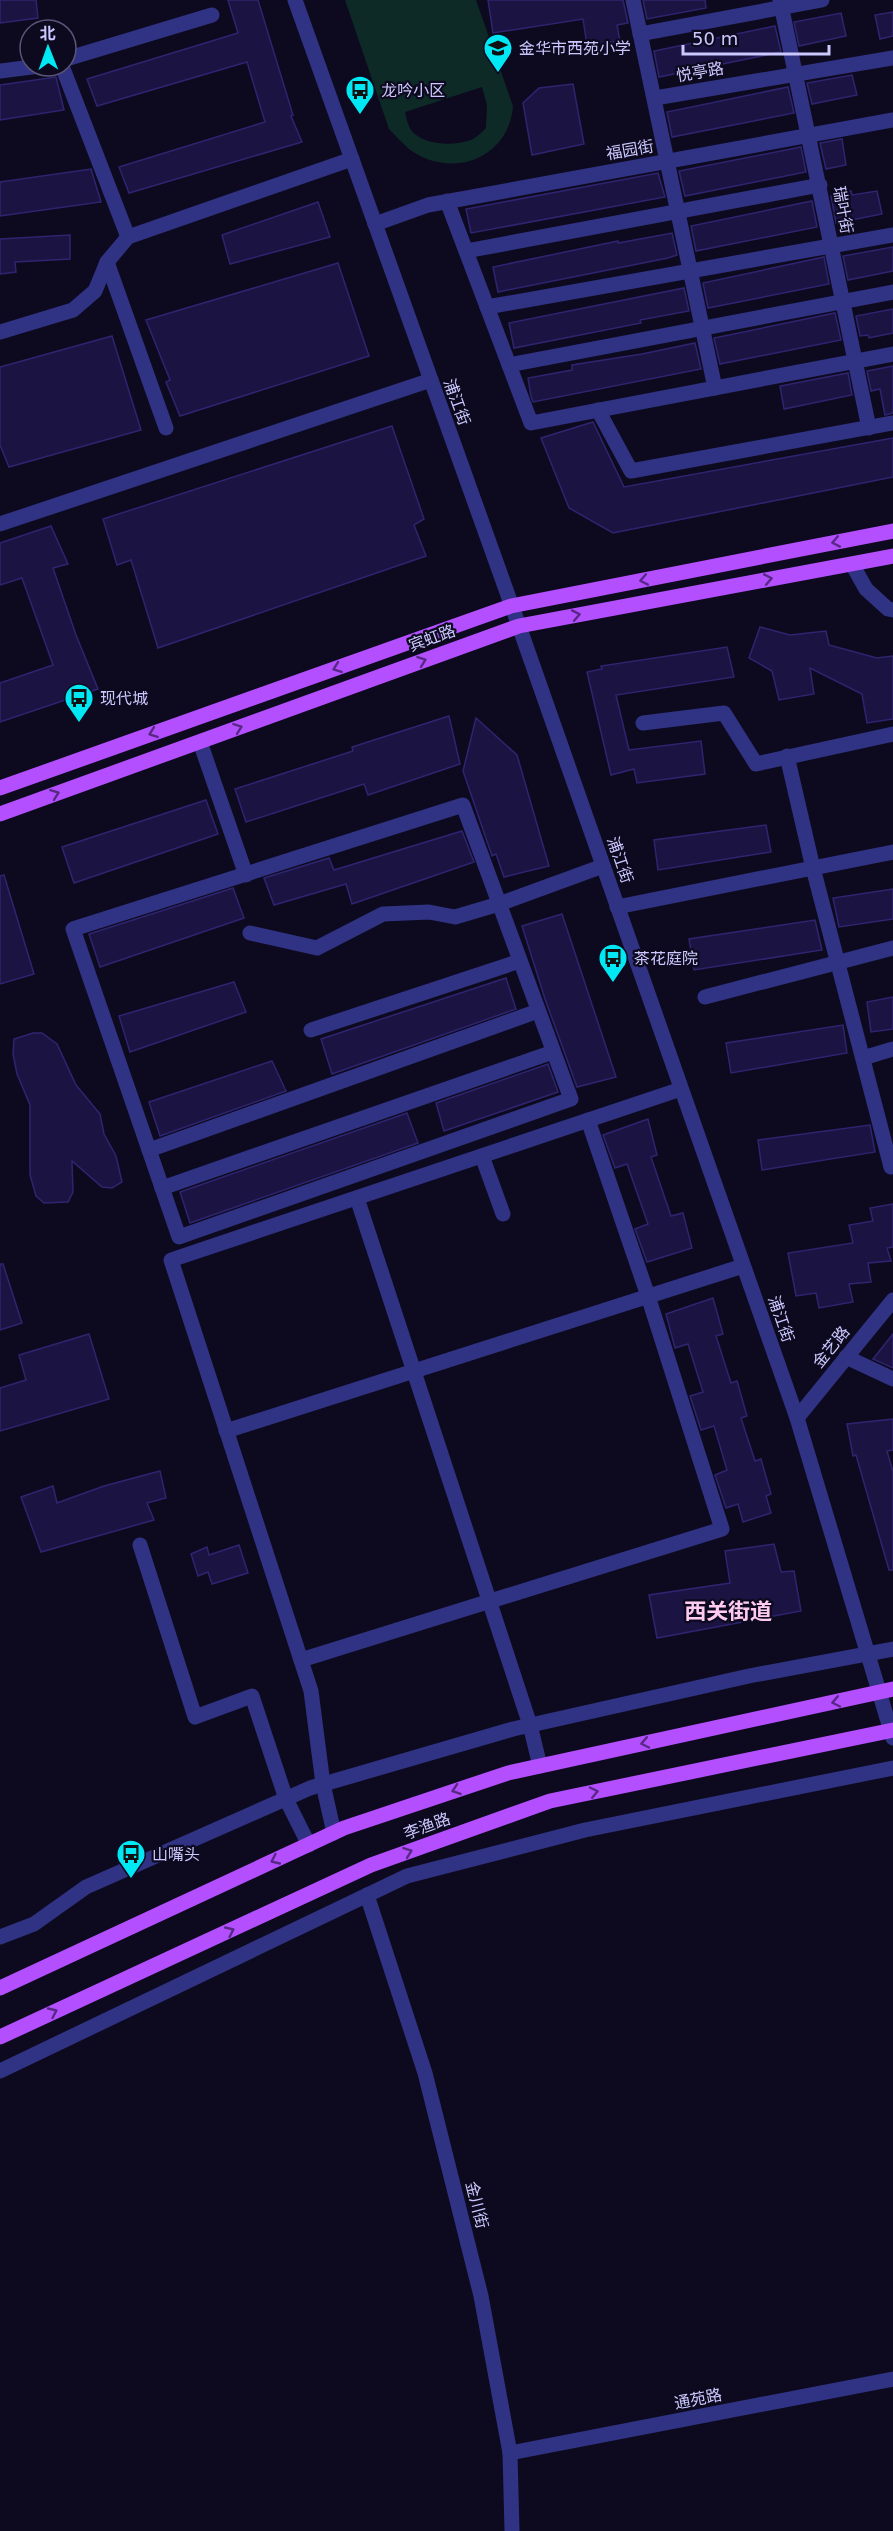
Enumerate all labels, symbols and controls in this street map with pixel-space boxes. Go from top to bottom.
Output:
north arrow [18,18,78,78]
scale bar [683,18,828,56]
text: 北 [40,24,56,43]
text: 50 m [692,28,738,49]
school or university icon: 金华市西苑小学 [482,32,514,74]
place label: 金华市西苑小学 [519,39,631,58]
street label: 悦亭路 [675,58,725,86]
bus stop icon: 龙吟小区 [344,74,376,116]
place label: 龙吟小区 [381,81,445,100]
street label: 福园街 [605,136,655,164]
street label: 瑞叶街 [829,185,857,235]
street label: 浦江街 [440,376,474,428]
one-way arrow [831,535,841,548]
one-way arrow [640,573,650,586]
one-way arrow [763,574,773,586]
one-way arrow [571,609,581,622]
street label: 宾虹路 [406,621,458,655]
one-way arrow [416,656,426,669]
one-way arrow [332,660,343,673]
bus stop icon: 现代城 [63,682,95,724]
place label: 现代城 [100,689,148,708]
one-way arrow [232,722,243,735]
one-way arrow [148,726,159,739]
one-way arrow [49,789,60,802]
street label: 浦江街 [603,834,637,886]
bus stop icon: 茶花庭院 [597,942,629,984]
place label: 茶花庭院 [634,949,698,968]
street label: 浦江街 [764,1293,798,1345]
street label: 金艺路 [809,1322,853,1372]
district label: 西关街道 [684,1599,772,1624]
one-way arrow [831,1694,841,1707]
one-way arrow [640,1736,650,1749]
one-way arrow [451,1783,462,1795]
one-way arrow [588,1786,598,1799]
street label: 李渔路 [401,1809,453,1843]
bus stop icon: 山嘴头 [115,1838,147,1880]
place label: 山嘴头 [152,1845,200,1864]
one-way arrow [402,1846,413,1859]
one-way arrow [270,1853,281,1865]
one-way arrow [224,1926,235,1938]
one-way arrow [47,2008,58,2020]
street label: 金川街 [462,2179,492,2231]
street label: 通苑路 [673,2385,723,2413]

